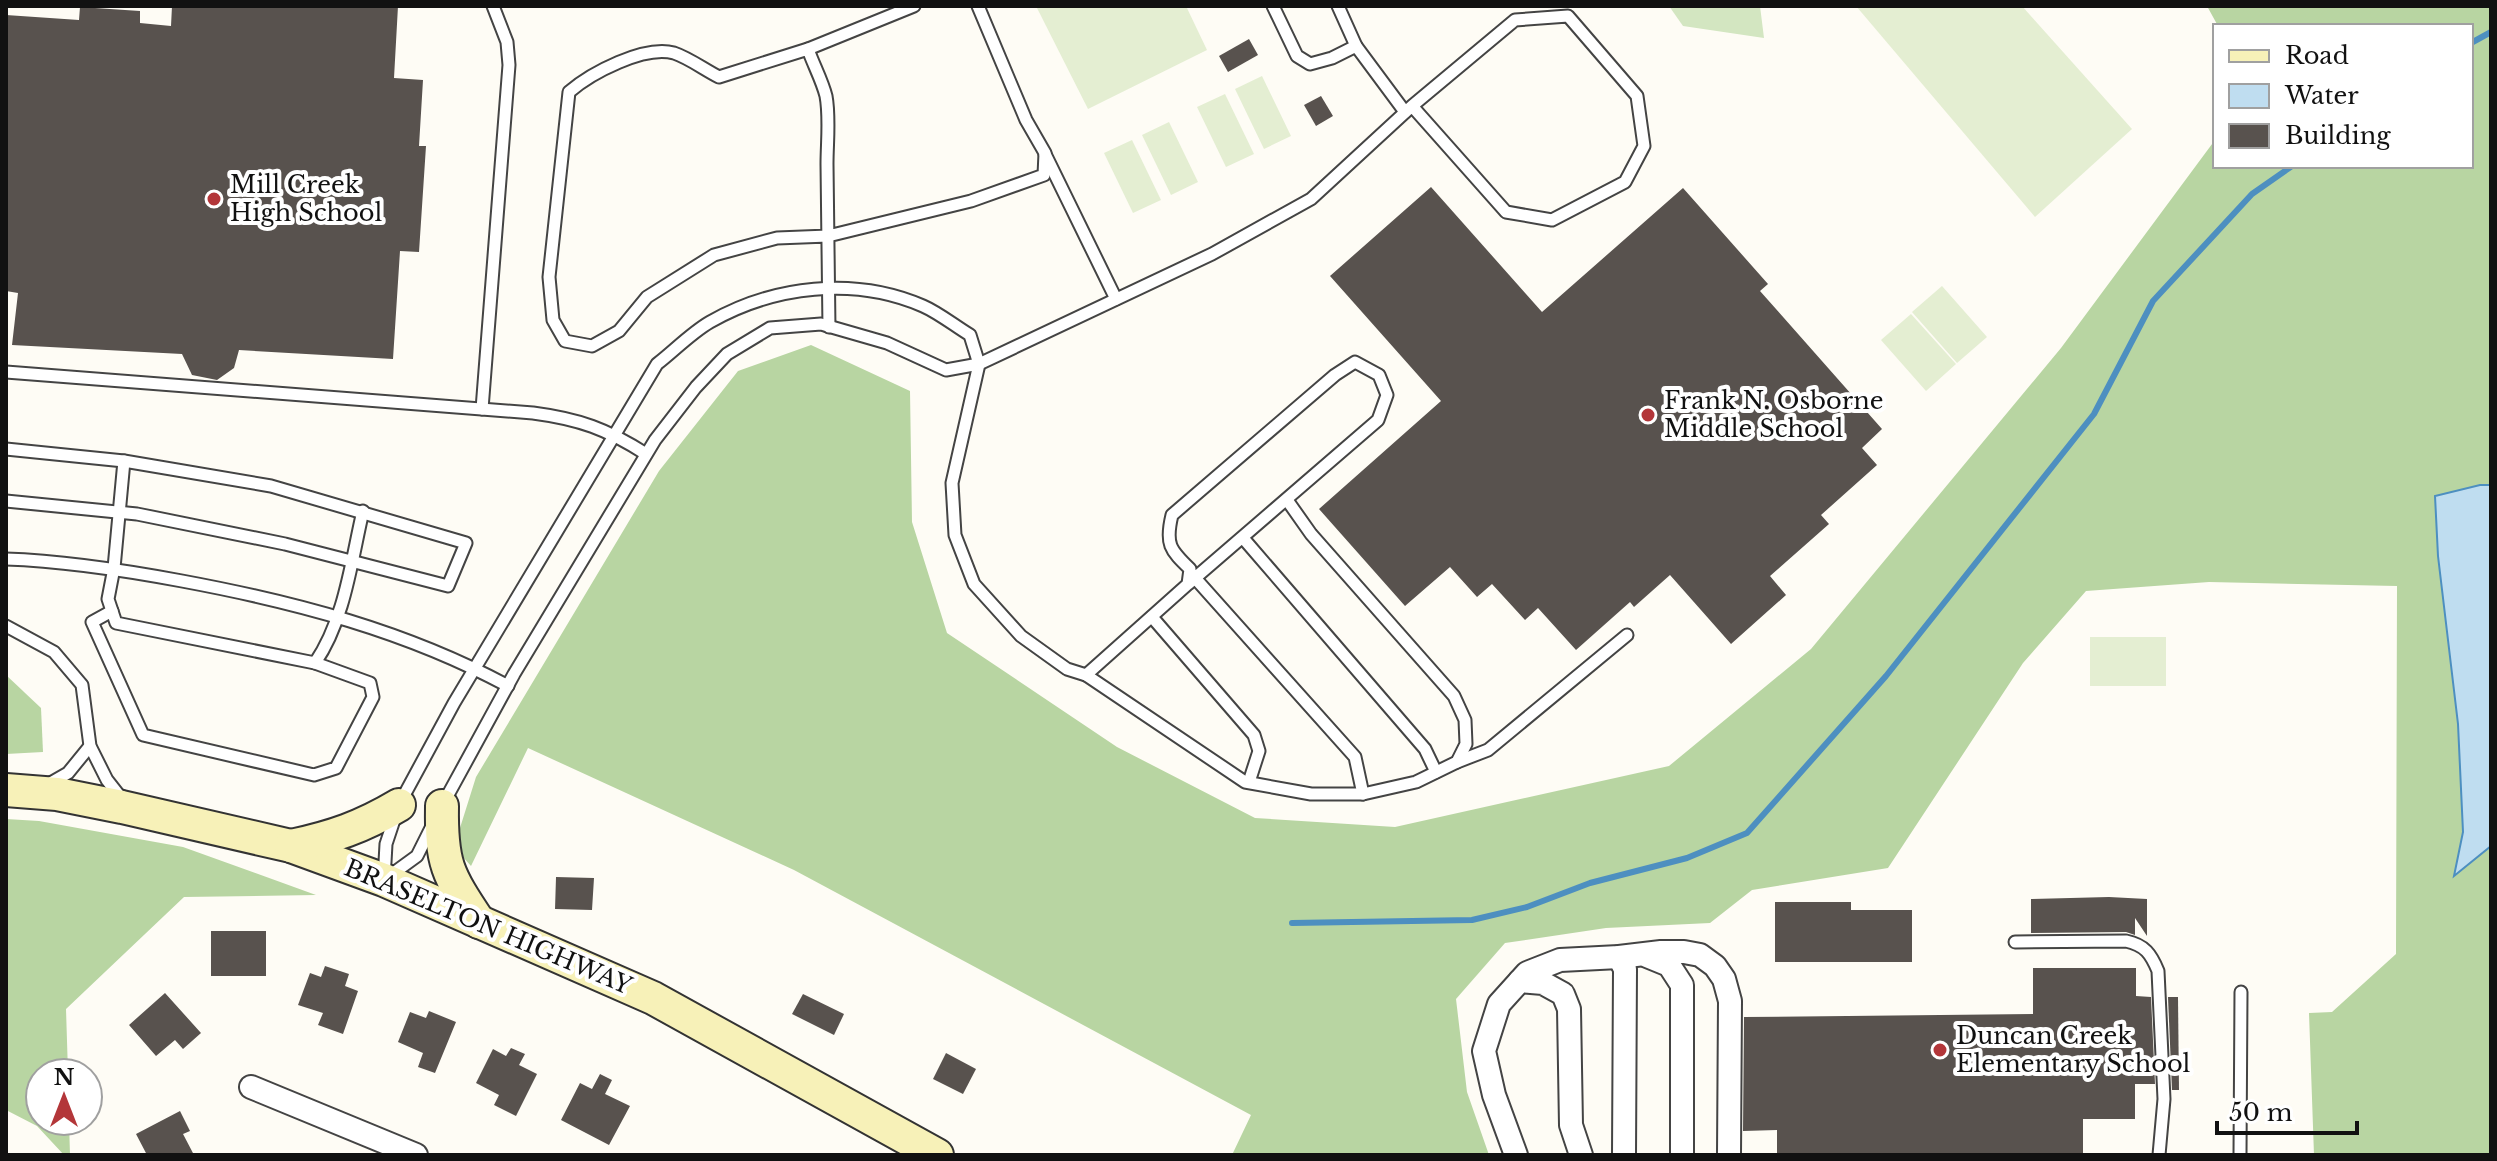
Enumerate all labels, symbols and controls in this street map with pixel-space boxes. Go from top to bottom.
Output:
legend [2213,24,2473,168]
text: Road [2285,41,2349,70]
text: Water [2284,81,2359,110]
text: Building [2285,121,2391,150]
place label: Mill Creek High School [230,170,382,227]
marker: Mill Creek High School [205,190,223,208]
place label: Frank N. Osborne Middle School [1664,386,1883,443]
marker: Frank N. Osborne Middle School [1639,406,1657,424]
street label: BRASELTON HIGHWAY [340,853,637,1000]
place label: Duncan Creek Elementary School [1956,1021,2191,1078]
marker: Duncan Creek Elementary School [1931,1041,1949,1059]
north arrow [24,1057,104,1137]
text: N [54,1064,75,1091]
scale bar [2217,1085,2357,1135]
text: 50 m [2229,1098,2293,1127]

